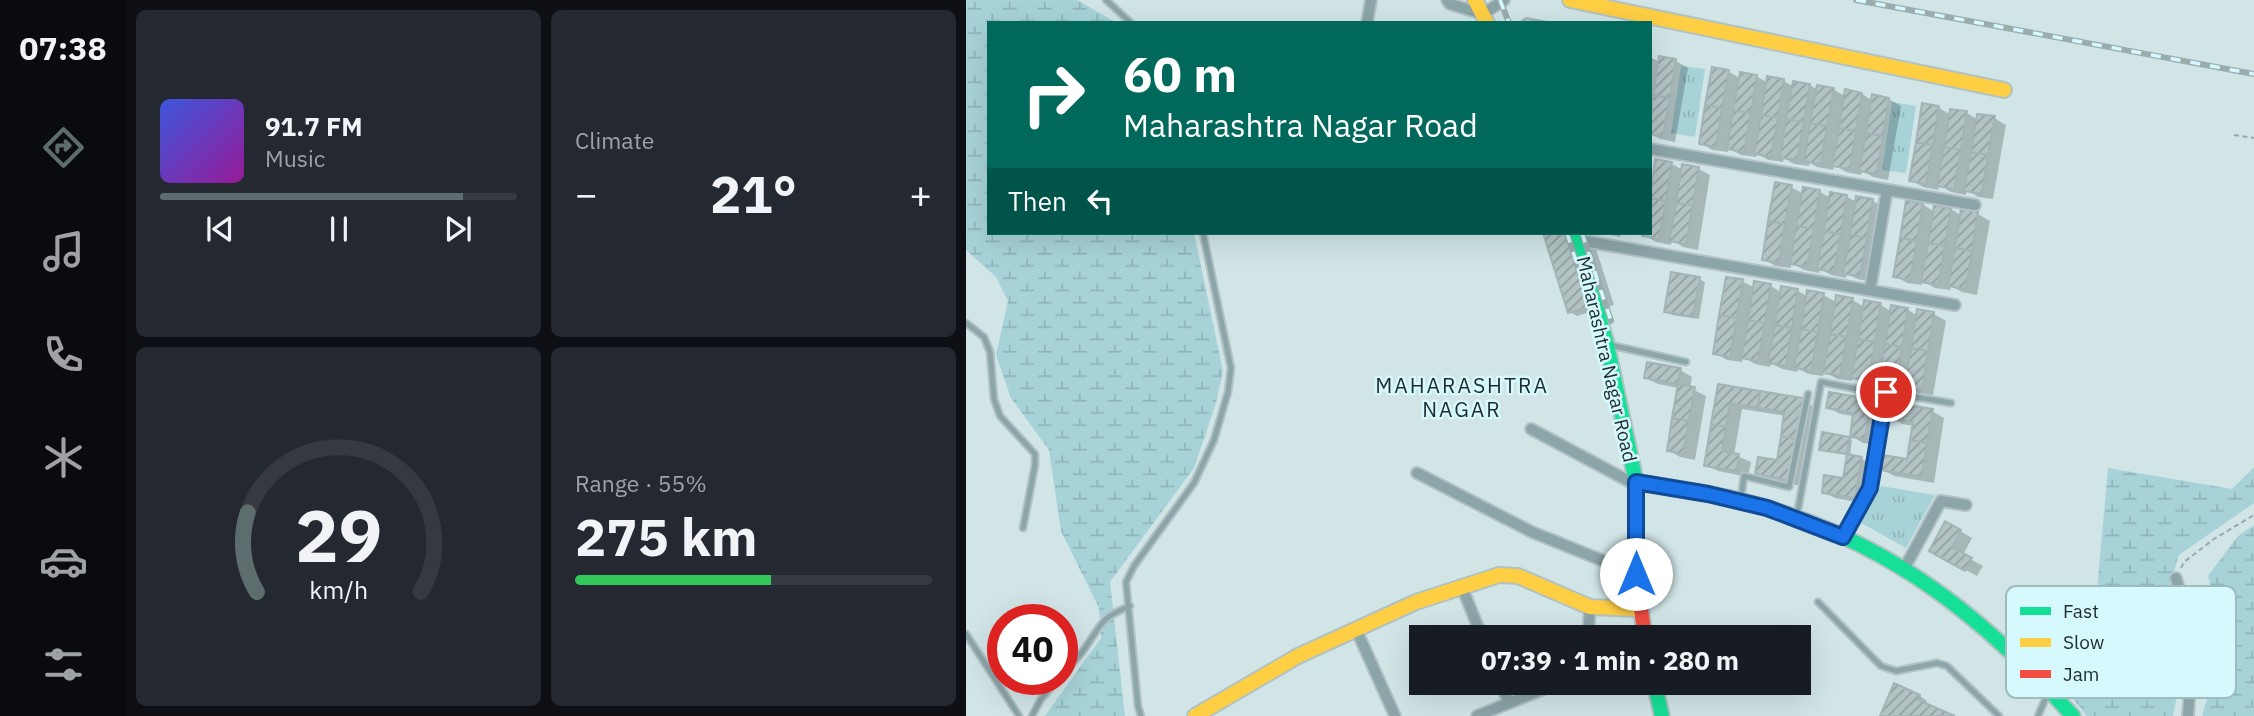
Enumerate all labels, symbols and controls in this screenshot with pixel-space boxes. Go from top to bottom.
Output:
text: 07:38 [19,27,107,69]
text: 60 m [1123,42,1237,105]
icon: right [1008,49,1099,140]
text: Maharashtra Nagar Road [1123,104,1478,146]
text: 91.7 FM [265,109,363,143]
icon: directions [39,123,88,172]
text: Climate [575,125,654,155]
text: Music [265,143,325,173]
text: 21° [710,160,797,227]
text: − [575,169,598,218]
text: + [909,169,932,218]
icon: left [1081,182,1119,220]
text: Then [1008,184,1067,218]
icon: previous [201,210,239,248]
icon: pause [320,210,358,248]
icon: next [439,210,477,248]
icon: music [39,227,88,276]
street label: Maharashtra Nagar Road [1572,254,1642,464]
icon: phone [39,330,88,379]
pin [1856,362,1916,422]
district label: MAHARASHTRA NAGAR [1375,371,1549,423]
icon: arrive [1867,373,1905,411]
icon: climate [39,433,88,482]
text: Range · 55% [575,468,707,498]
text: 29 [295,488,382,583]
text: 275 km [575,503,757,570]
icon: car [39,537,88,586]
position arrow [1599,537,1673,611]
text: km/h [309,573,368,606]
legend [2006,586,2236,698]
text: Fast [2063,599,2099,623]
speed limit sign: 40 [987,604,1078,695]
text: Slow [2063,630,2104,654]
icon: filters [39,640,88,689]
text: 07:39 · 1 min · 280 m [1481,643,1739,677]
text: Jam [2063,662,2099,686]

